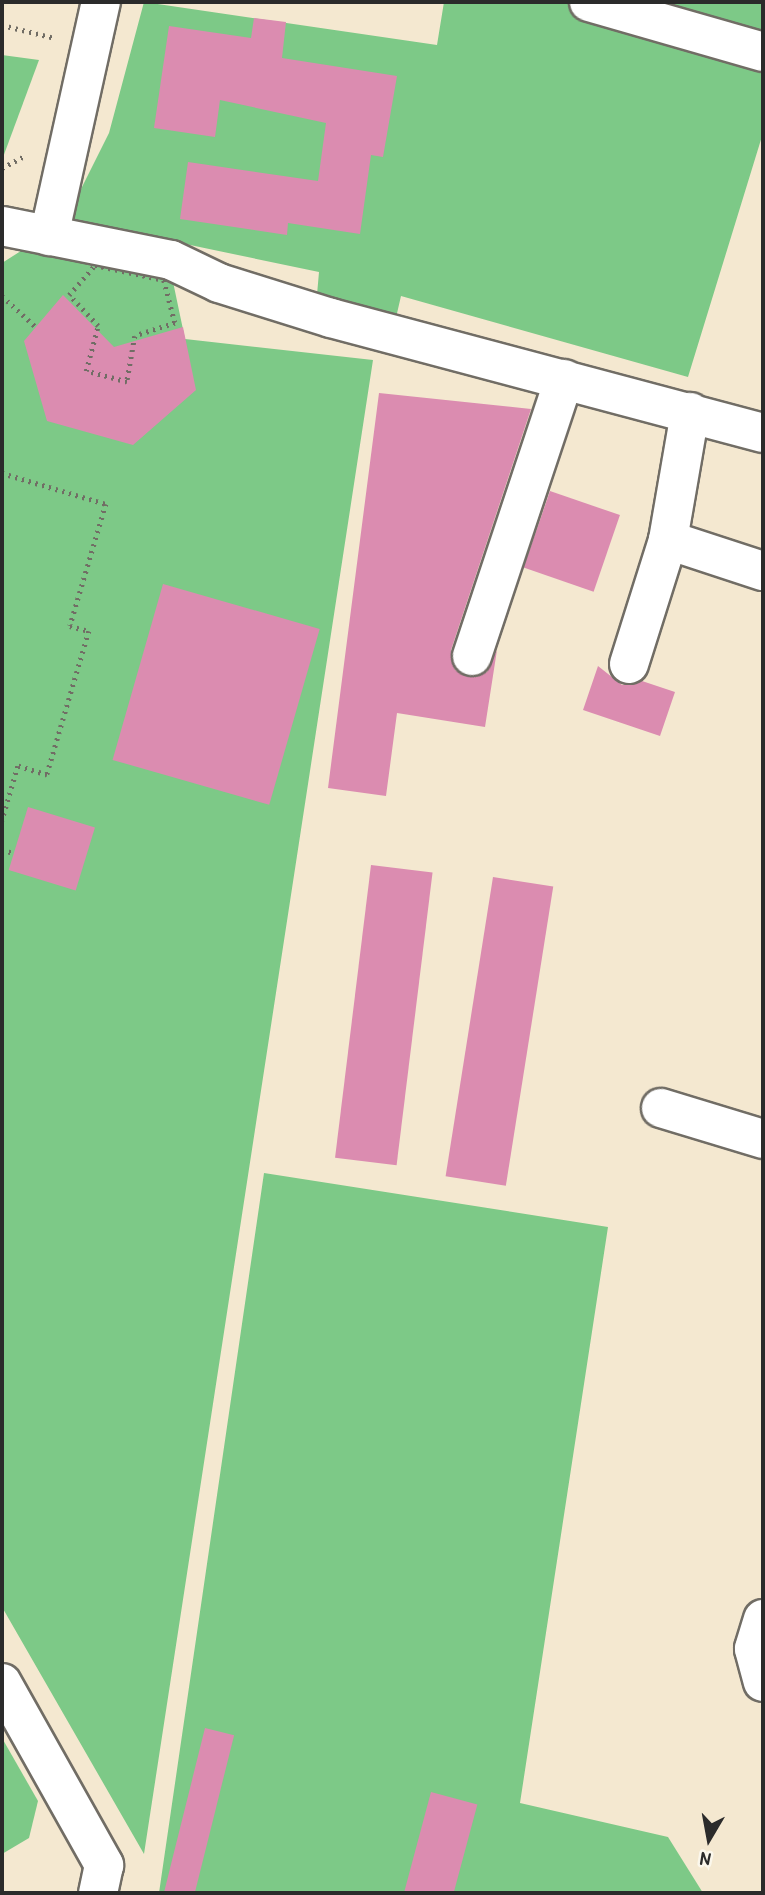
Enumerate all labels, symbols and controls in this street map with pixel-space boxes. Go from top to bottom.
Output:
north arrow [674,1804,744,1874]
text: N [698,1846,713,1873]

